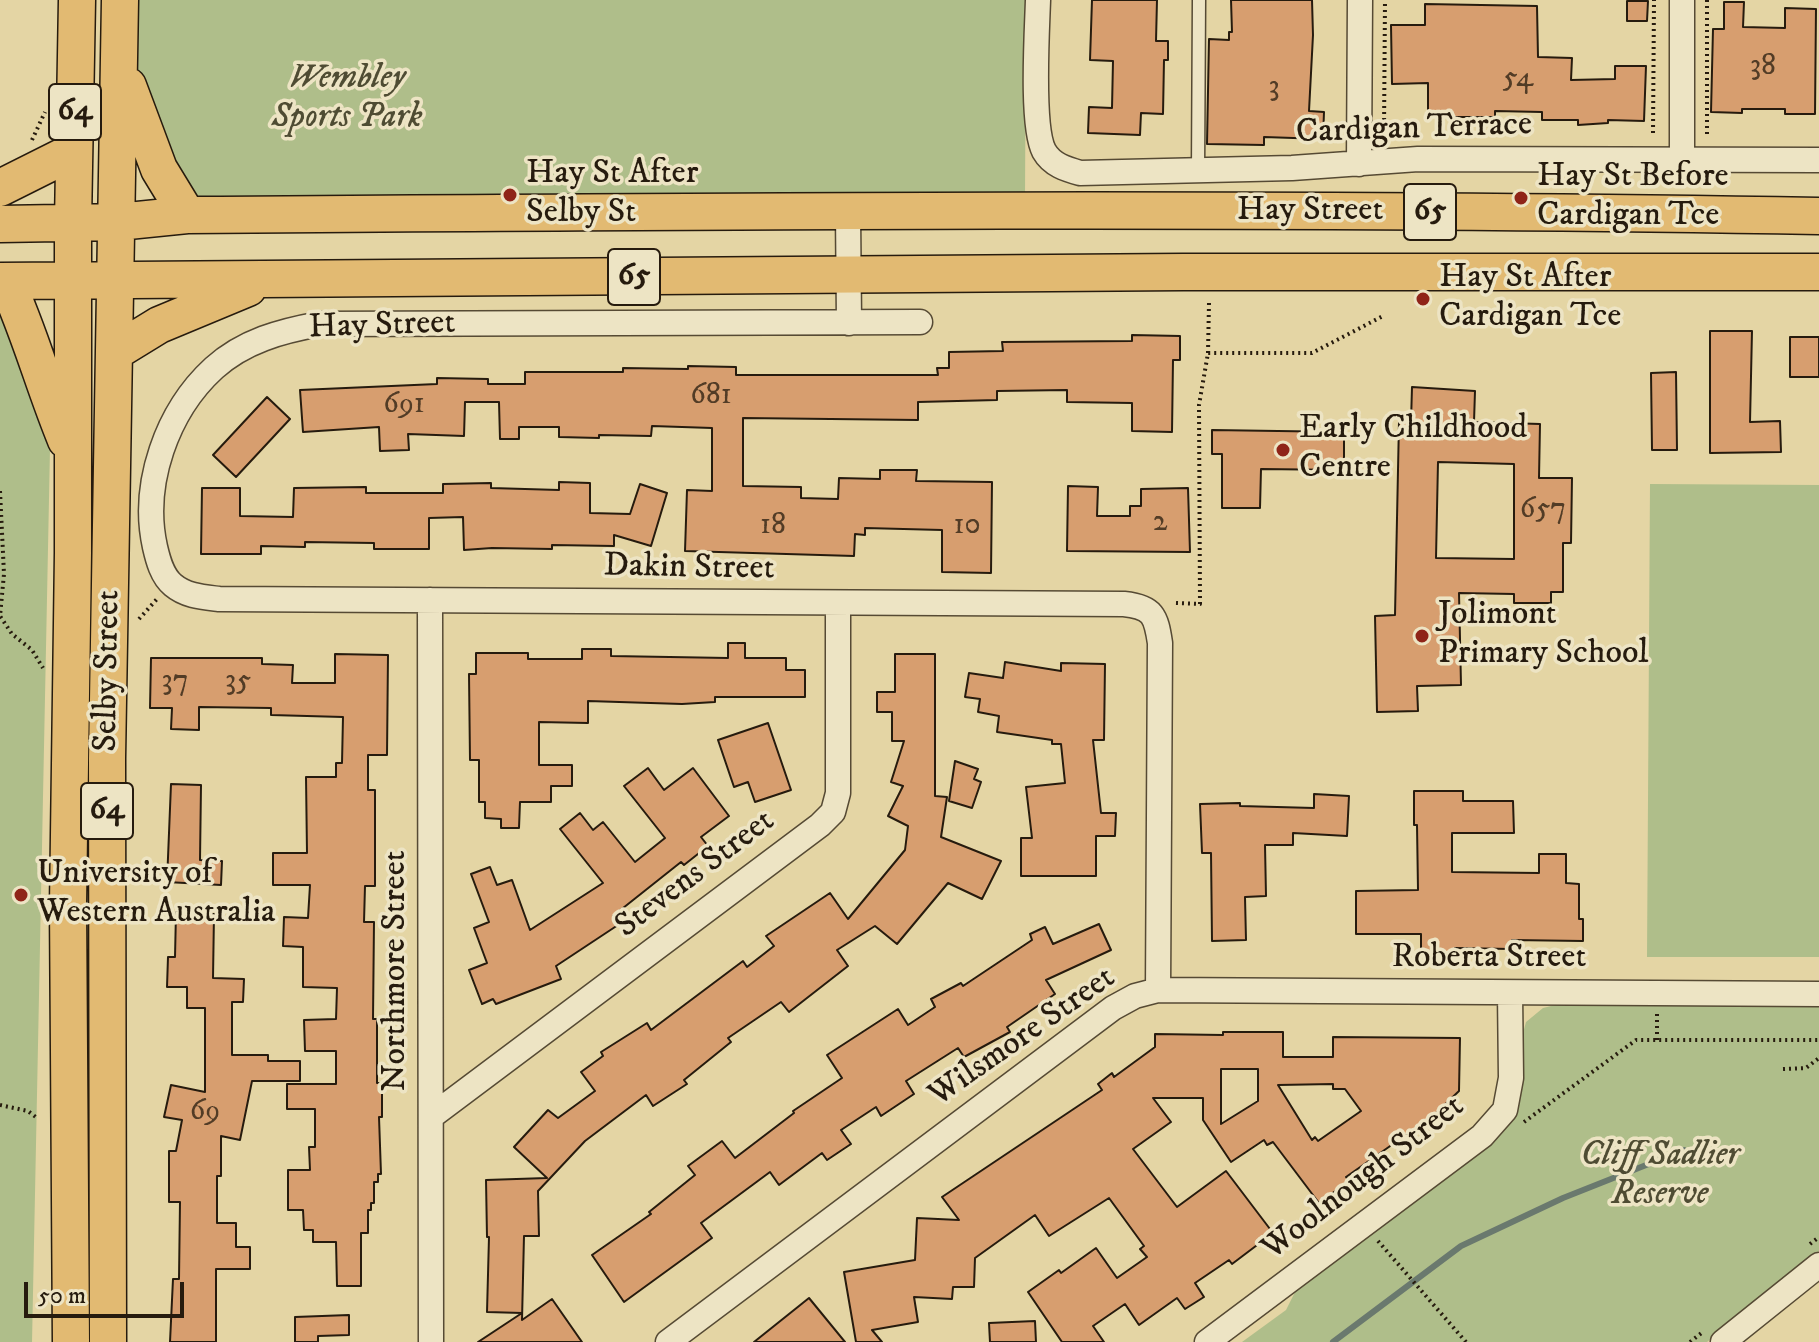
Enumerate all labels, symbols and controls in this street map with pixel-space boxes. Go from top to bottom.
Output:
house number: 38 [1750,50,1776,86]
park label: Wembley Sports Park [271,60,423,140]
house number: 54 [1503,62,1533,98]
house number: 3 [1268,71,1280,107]
road number: 64 [49,84,101,140]
street label: Cardigan Terrace [1295,105,1533,155]
place label: Hay St After Selby St [526,155,698,234]
place label: Hay St Before Cardigan Tce [1537,158,1729,238]
road number: 65 [1404,184,1456,240]
marker: Hay St After Selby St [501,186,519,204]
marker: Hay St Before Cardigan Tce [1512,189,1530,207]
street label: Hay Street [1237,192,1383,232]
road number: 65 [608,249,660,305]
place label: Hay St After Cardigan Tce [1439,259,1621,338]
marker: Hay St After Cardigan Tce [1414,290,1432,308]
street label: Hay Street [308,304,456,350]
house number: 681 [690,379,732,415]
house number: 691 [383,388,425,424]
place label: Early Childhood Centre [1299,410,1527,490]
marker: Early Childhood Centre [1274,441,1292,459]
house number: 657 [1520,493,1566,529]
house number: 2 [1153,506,1167,542]
house number: 18 [760,509,786,545]
house number: 10 [953,509,981,545]
street label: Dakin Street [603,547,775,591]
street label: Selby Street [87,590,131,752]
place label: Jolimont Primary School [1438,596,1649,676]
marker: Jolimont Primary School [1413,627,1431,645]
house number: 37 [162,665,188,701]
house number: 35 [225,665,251,701]
road number: 64 [81,783,133,839]
street label: Stevens Street [608,802,784,948]
street label: Northmore Street [377,850,417,1092]
place label: University of Western Australia [37,855,275,934]
marker: University of Western Australia [12,886,30,904]
street label: Roberta Street [1392,939,1586,979]
street label: Wilsmore Street [922,959,1124,1117]
street label: Woolnough Street [1255,1087,1473,1271]
house number: 69 [190,1095,220,1131]
park label: Cliff Sadlier Reserve [1581,1137,1739,1216]
scale bar [28,1266,188,1316]
text: 50 m [38,1281,86,1311]

